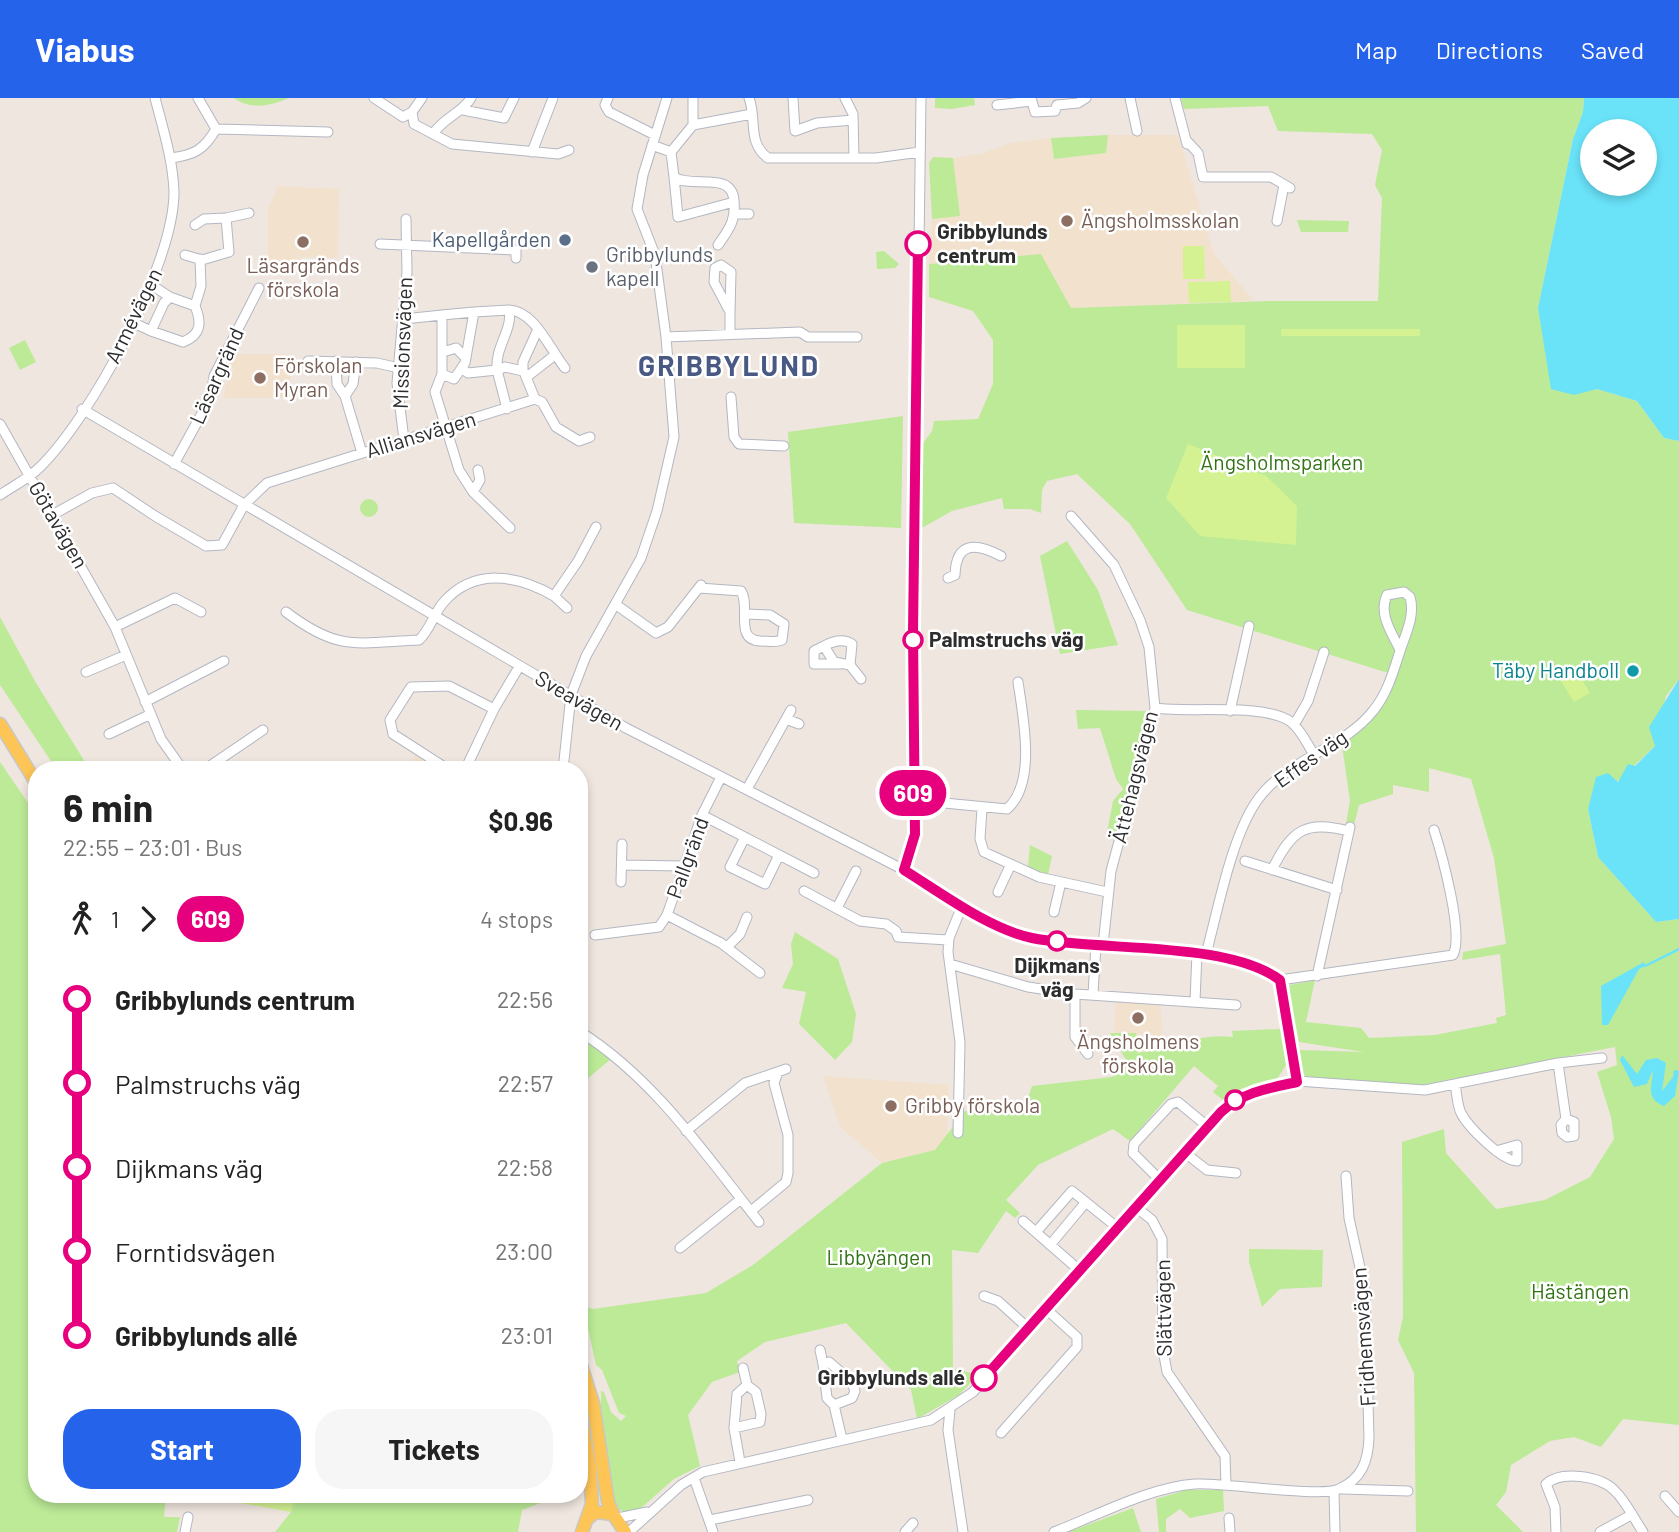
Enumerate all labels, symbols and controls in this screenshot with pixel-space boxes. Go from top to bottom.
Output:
text: Viabus [35,29,135,69]
text: Map [1355,35,1398,64]
text: Directions [1436,35,1543,64]
text: Saved [1581,35,1644,64]
map controls [1580,119,1657,196]
button: layers [1580,119,1657,196]
place label: Ängsholmsskolan [1081,207,1239,232]
marker: Ängsholmsskolan [1059,213,1075,229]
place label: Gribbylunds centrum [937,218,1048,267]
place label: Kapellgården [432,226,551,251]
marker: Gribbylunds centrum [905,231,931,257]
marker: Kapellgården [557,232,573,248]
marker: Läsargränds förskola [295,234,311,250]
place label: Gribbylunds kapell [606,241,713,290]
place label: Läsargränds förskola [246,252,360,301]
marker: Gribbylunds kapell [584,259,600,275]
street label: Armévägen [99,264,166,367]
street label: Missionsvägen [387,277,416,409]
street label: Läsargränd [183,323,248,428]
district label: GRIBBYLUND [638,348,820,382]
place label: Förskolan Myran [274,352,362,401]
marker: Förskolan Myran [252,370,268,386]
street label: Alliansvägen [363,405,478,462]
park label: Ängsholmsparken [1201,449,1363,474]
street label: Götavägen [24,476,94,572]
place label: Palmstruchs väg [929,626,1084,651]
marker: Palmstruchs väg [903,630,923,650]
place label: Täby Handboll [1492,657,1619,682]
marker: Täby Handboll [1625,663,1641,679]
street label: Sveavägen [531,664,628,735]
street label: Ättehagsvägen [1105,708,1162,845]
street label: Effes väg [1269,724,1352,792]
line badge: 609 [873,770,953,816]
text: 609 [893,778,933,807]
text: 6 min [63,784,153,830]
text: $0.96 [489,805,553,836]
street label: Pallgränd [660,813,713,902]
text: 22:55 – 23:01 · Bus [63,833,242,861]
icon: walk [63,900,101,938]
icon: forward [129,900,167,938]
text: 609 [191,904,230,933]
text: 1 [111,905,119,933]
text: 4 stops [480,905,553,933]
marker: Dijkmans väg [1047,931,1067,951]
place label: Dijkmans väg [1014,952,1100,1001]
text: Gribbylunds centrum [115,984,355,1015]
text: 22:56 [497,985,553,1013]
marker: Ängsholmens förskola [1130,1010,1146,1026]
place label: Ängsholmens förskola [1077,1028,1199,1077]
text: Palmstruchs väg [115,1068,301,1099]
text: 22:57 [498,1069,553,1097]
unlabelled marker [1225,1090,1245,1110]
place label: Gribby förskola [905,1092,1040,1117]
marker: Gribby förskola [883,1098,899,1114]
text: Dijkmans väg [115,1152,263,1183]
text: 22:58 [497,1153,553,1181]
text: Forntidsvägen [115,1236,275,1267]
text: 23:00 [495,1237,553,1265]
park label: Libbyängen [826,1244,932,1269]
street label: Slättvägen [1149,1259,1176,1357]
street label: Fridhemsvägen [1345,1267,1380,1408]
park label: Hästängen [1531,1278,1629,1303]
text: Gribbylunds allé [115,1320,298,1351]
text: 23:01 [501,1321,553,1349]
place label: Gribbylunds allé [817,1364,965,1389]
marker: Gribbylunds allé [971,1365,997,1391]
button: Start [63,1409,301,1489]
button: Tickets [315,1409,553,1489]

